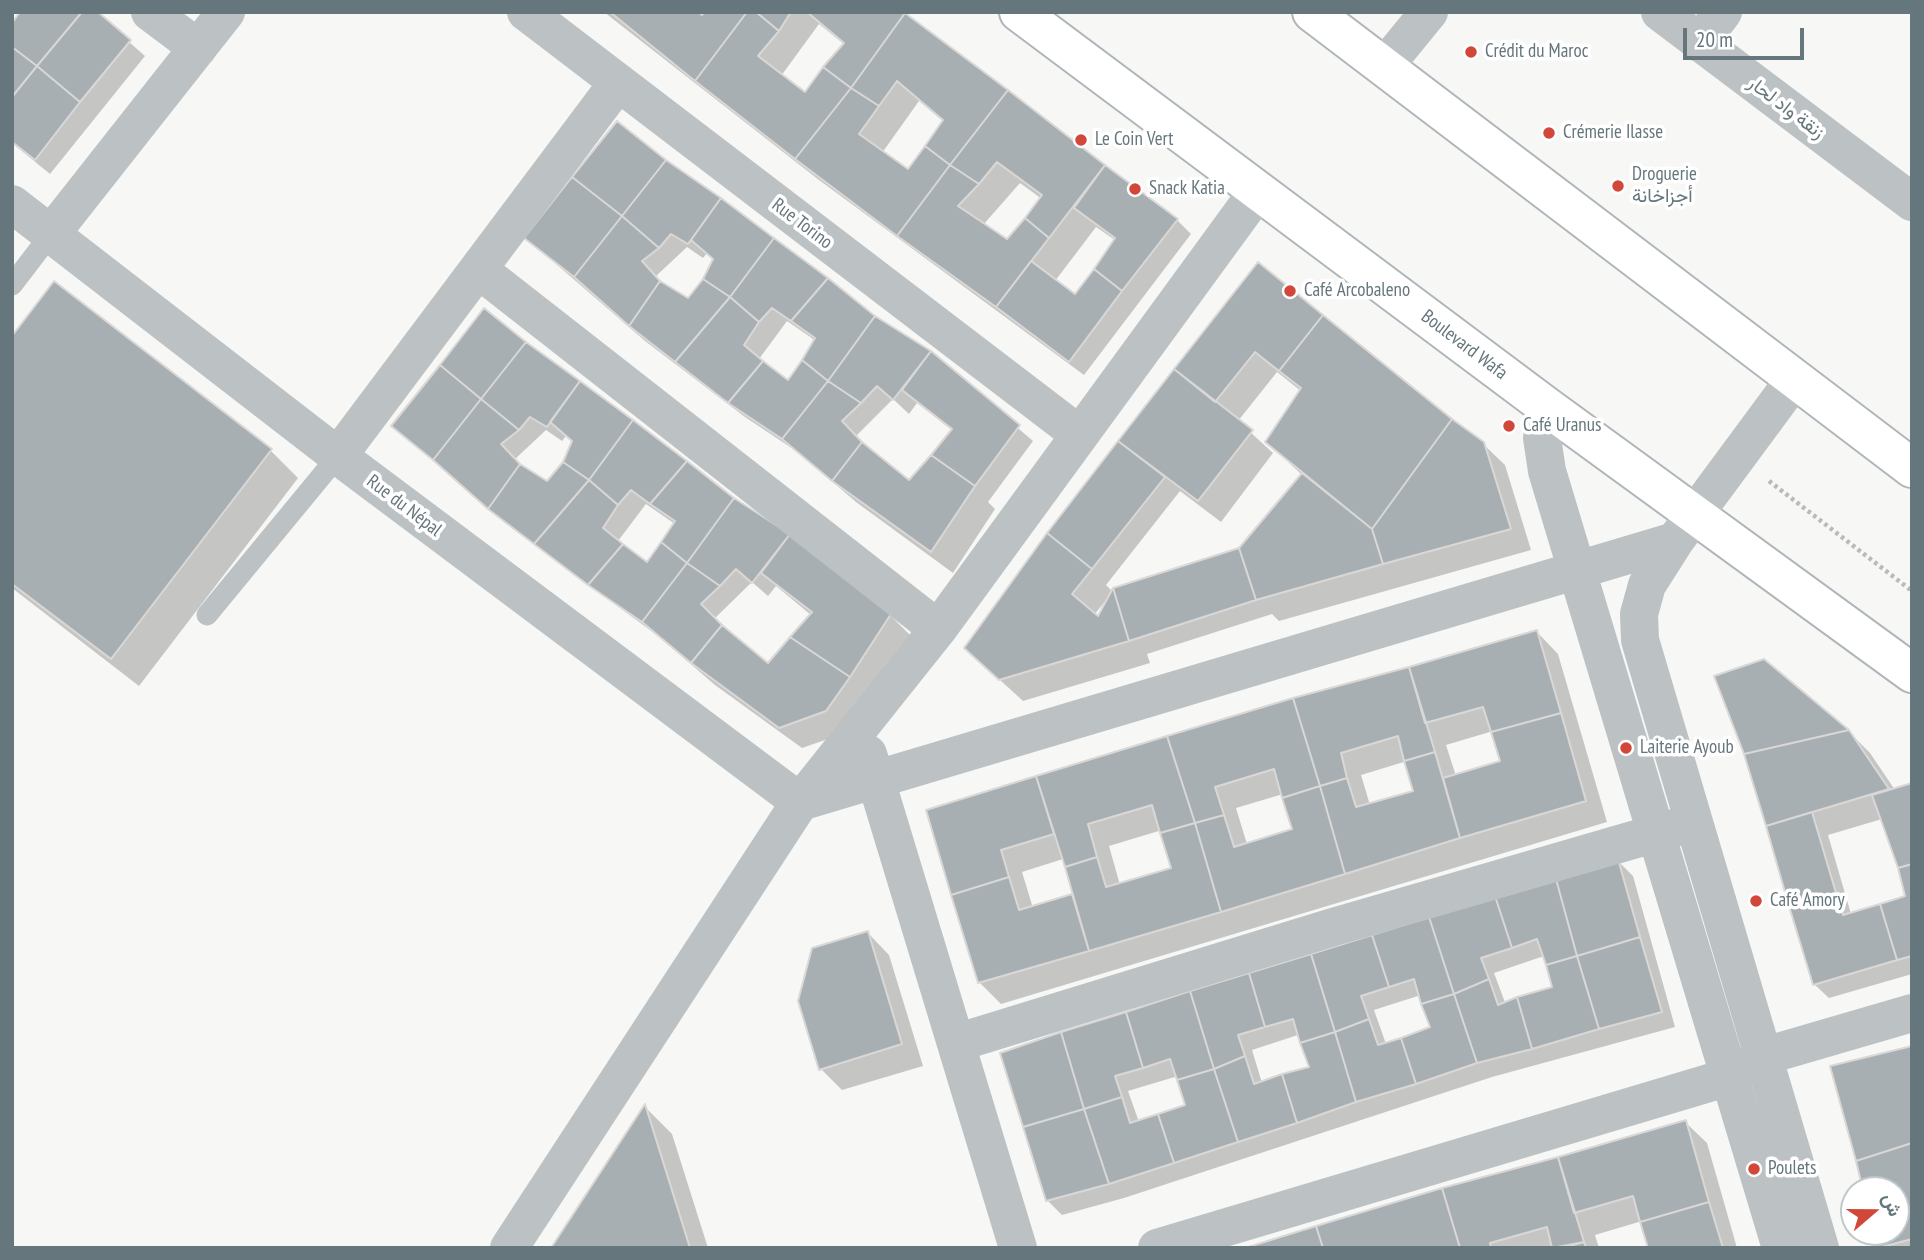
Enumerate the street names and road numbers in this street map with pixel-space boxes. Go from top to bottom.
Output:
street label: زنقة واد لحار [1743,72,1829,144]
street label: Rue Torino [767,194,837,254]
street label: Boulevard Wafa [1416,305,1512,385]
street label: Rue du Népal [362,470,446,542]

